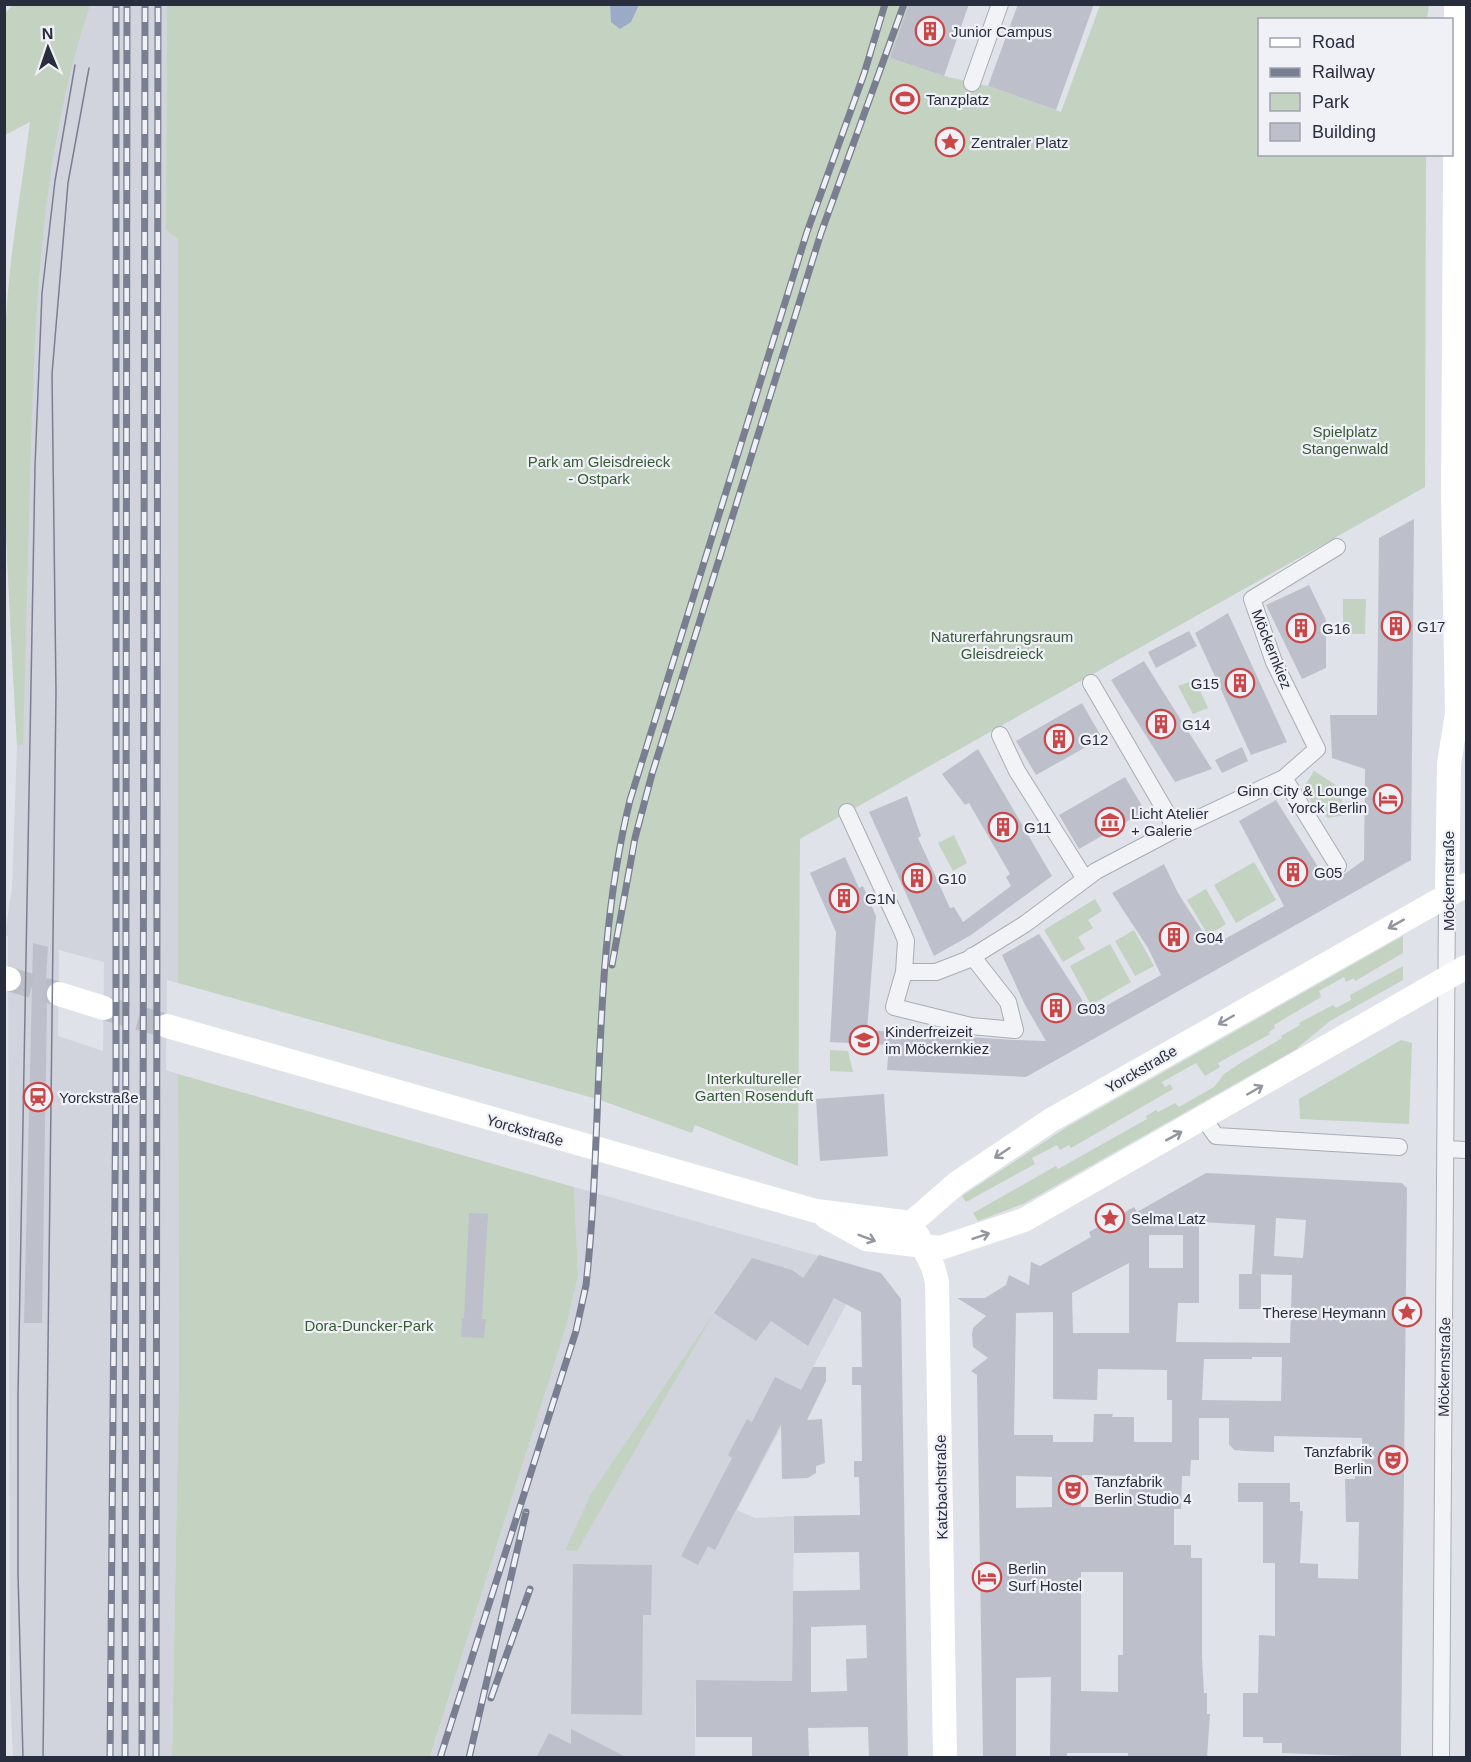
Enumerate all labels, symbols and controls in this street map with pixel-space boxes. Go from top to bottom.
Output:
building icon: Junior Campus [914,15,946,47]
north arrow [18,18,78,78]
legend [1258,18,1453,156]
place label: Junior Campus [951,23,1052,40]
text: N [41,25,54,42]
text: Road [1312,32,1355,52]
text: Railway [1312,62,1375,82]
sports icon: Tanzplatz [889,83,921,115]
place label: Tanzplatz [926,91,989,108]
text: Park [1312,92,1350,112]
text: Building [1312,122,1376,142]
place icon: Zentraler Platz [934,126,966,158]
place label: Zentraler Platz [971,134,1069,151]
park label: Spielplatz Stangenwald [1302,423,1388,457]
park label: Park am Gleisdreieck - Ostpark [528,453,671,487]
street label: Möckernkiez [1248,607,1296,691]
building icon: G17 [1380,610,1412,642]
building icon: G16 [1285,612,1317,644]
place label: G17 [1417,618,1445,635]
place label: G16 [1322,620,1350,637]
park label: Naturerfahrungsraum Gleisdreieck [931,628,1073,662]
building icon: G15 [1224,667,1256,699]
place label: G15 [1191,675,1219,692]
building icon: G14 [1145,708,1177,740]
place label: G14 [1182,716,1210,733]
building icon: G12 [1043,723,1075,755]
place label: G12 [1080,731,1108,748]
place label: Ginn City & Lounge Yorck Berlin [1237,782,1367,816]
hotel icon: Ginn City & Lounge Yorck Berlin [1372,783,1404,815]
place label: Licht Atelier + Galerie [1131,805,1209,839]
museum icon: Licht Atelier + Galerie [1094,806,1126,838]
building icon: G11 [987,811,1019,843]
place label: G11 [1024,819,1051,836]
street label: Möckernstraße [1440,831,1457,931]
building icon: G05 [1277,856,1309,888]
building icon: G10 [901,862,933,894]
place label: G05 [1314,864,1342,881]
place label: G10 [938,870,966,887]
building icon: G1N [828,882,860,914]
place label: G1N [865,890,896,907]
one-way arrow [1388,918,1405,930]
building icon: G04 [1158,921,1190,953]
place label: G04 [1195,929,1223,946]
building icon: G03 [1040,992,1072,1024]
place label: G03 [1077,1000,1105,1017]
one-way arrow [1218,1014,1235,1026]
place label: Kinderfreizeit im Möckernkiez [885,1023,989,1057]
school or university icon: Kinderfreizeit im Möckernkiez [848,1024,880,1056]
street label: Yorckstraße [1102,1042,1180,1096]
park label: Interkultureller Garten Rosenduft [695,1070,814,1104]
station icon: Yorckstraße [22,1081,54,1113]
one-way arrow [1246,1084,1263,1096]
place label: Yorckstraße [59,1089,138,1106]
street label: Yorckstraße [484,1111,566,1149]
one-way arrow [1165,1130,1182,1142]
one-way arrow [995,1147,1011,1159]
place icon: Selma Latz [1094,1202,1126,1234]
place label: Selma Latz [1131,1210,1206,1227]
one-way arrow [971,1230,990,1241]
one-way arrow [857,1234,876,1245]
place icon: Therese Heymann [1391,1296,1423,1328]
place label: Therese Heymann [1263,1304,1386,1321]
park label: Dora-Duncker-Park [304,1317,434,1334]
street label: Möckernstraße [1435,1317,1453,1417]
street label: Katzbachstraße [932,1434,950,1540]
place label: Tanzfabrik Berlin [1304,1443,1372,1477]
theatre icon: Tanzfabrik Berlin [1377,1444,1409,1476]
place label: Tanzfabrik Berlin Studio 4 [1094,1473,1192,1507]
theatre icon: Tanzfabrik Berlin Studio 4 [1057,1474,1089,1506]
place label: Berlin Surf Hostel [1008,1560,1082,1594]
hotel icon: Berlin Surf Hostel [971,1561,1003,1593]

